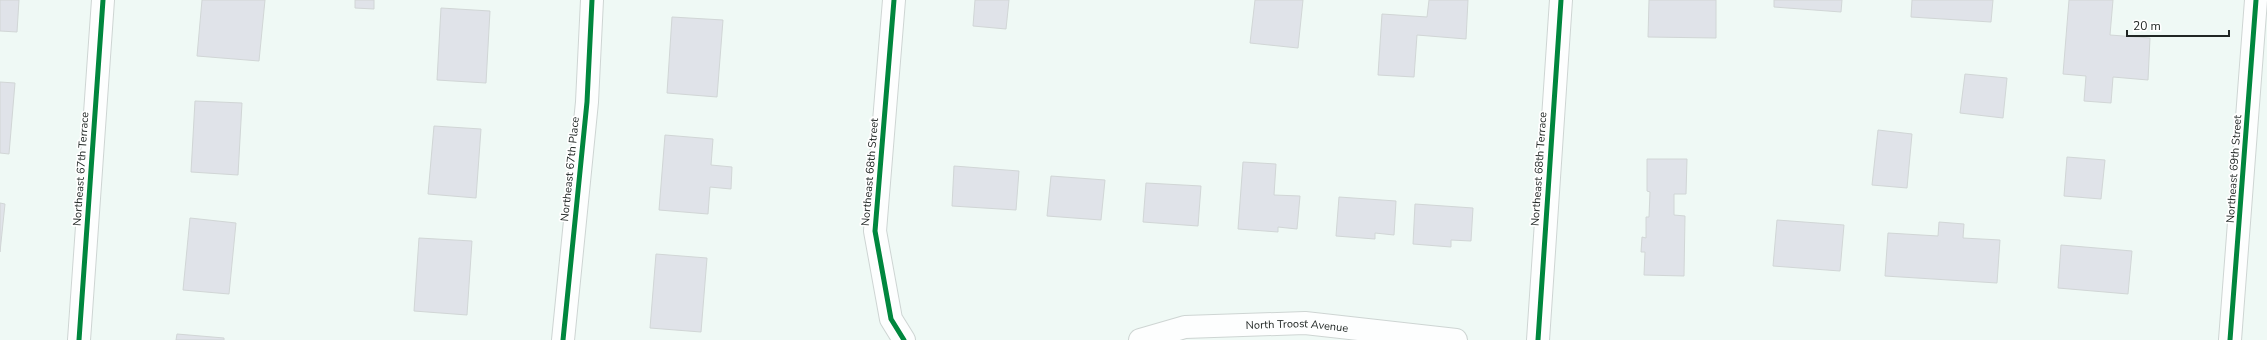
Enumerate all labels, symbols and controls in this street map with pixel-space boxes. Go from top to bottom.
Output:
scale bar [2127,12,2229,38]
text: 20 m [2133,18,2161,34]
street label: Northeast 67th Terrace [70,111,92,227]
street label: Northeast 68th Terrace [1528,111,1550,227]
street label: Northeast 69th Street [2223,114,2245,224]
street label: Northeast 67th Place [557,116,583,222]
street label: Northeast 68th Street [858,117,882,227]
street label: North Troost Avenue [1245,315,1349,335]

